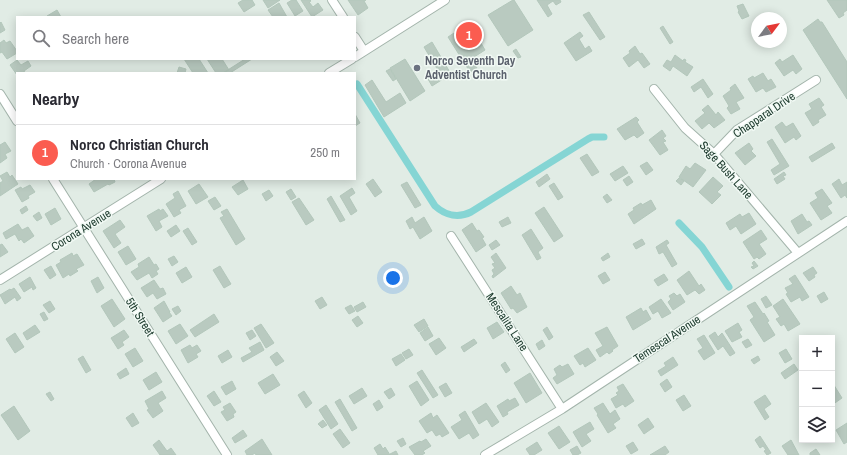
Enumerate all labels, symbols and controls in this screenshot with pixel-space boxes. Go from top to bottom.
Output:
north arrow [751,12,787,48]
search box [16,16,356,60]
pin: 1 [456,20,482,50]
icon: search [30,27,52,49]
text: Search here [62,28,129,49]
place label: Norco Seventh Day Adventist Church [425,53,516,83]
marker: Norco Seventh Day Adventist Church [412,63,422,73]
text: Nearby [32,87,79,110]
street label: Chapparal Drive [730,88,798,142]
text: Norco Christian Church [70,134,209,155]
street label: Sage Bush Lane [696,138,756,202]
text: 1 [42,144,48,161]
text: 250 m [310,144,340,161]
text: Church · Corona Avenue [70,155,187,172]
street label: Corona Avenue [48,205,114,255]
your location [383,268,403,288]
street label: Mescalita Lane [482,290,532,354]
street label: 5th Street [122,295,158,340]
street label: Temescal Avenue [630,311,704,367]
map controls [799,335,835,443]
button: + [799,335,835,371]
button: − [799,371,835,407]
button: layers [799,407,835,443]

